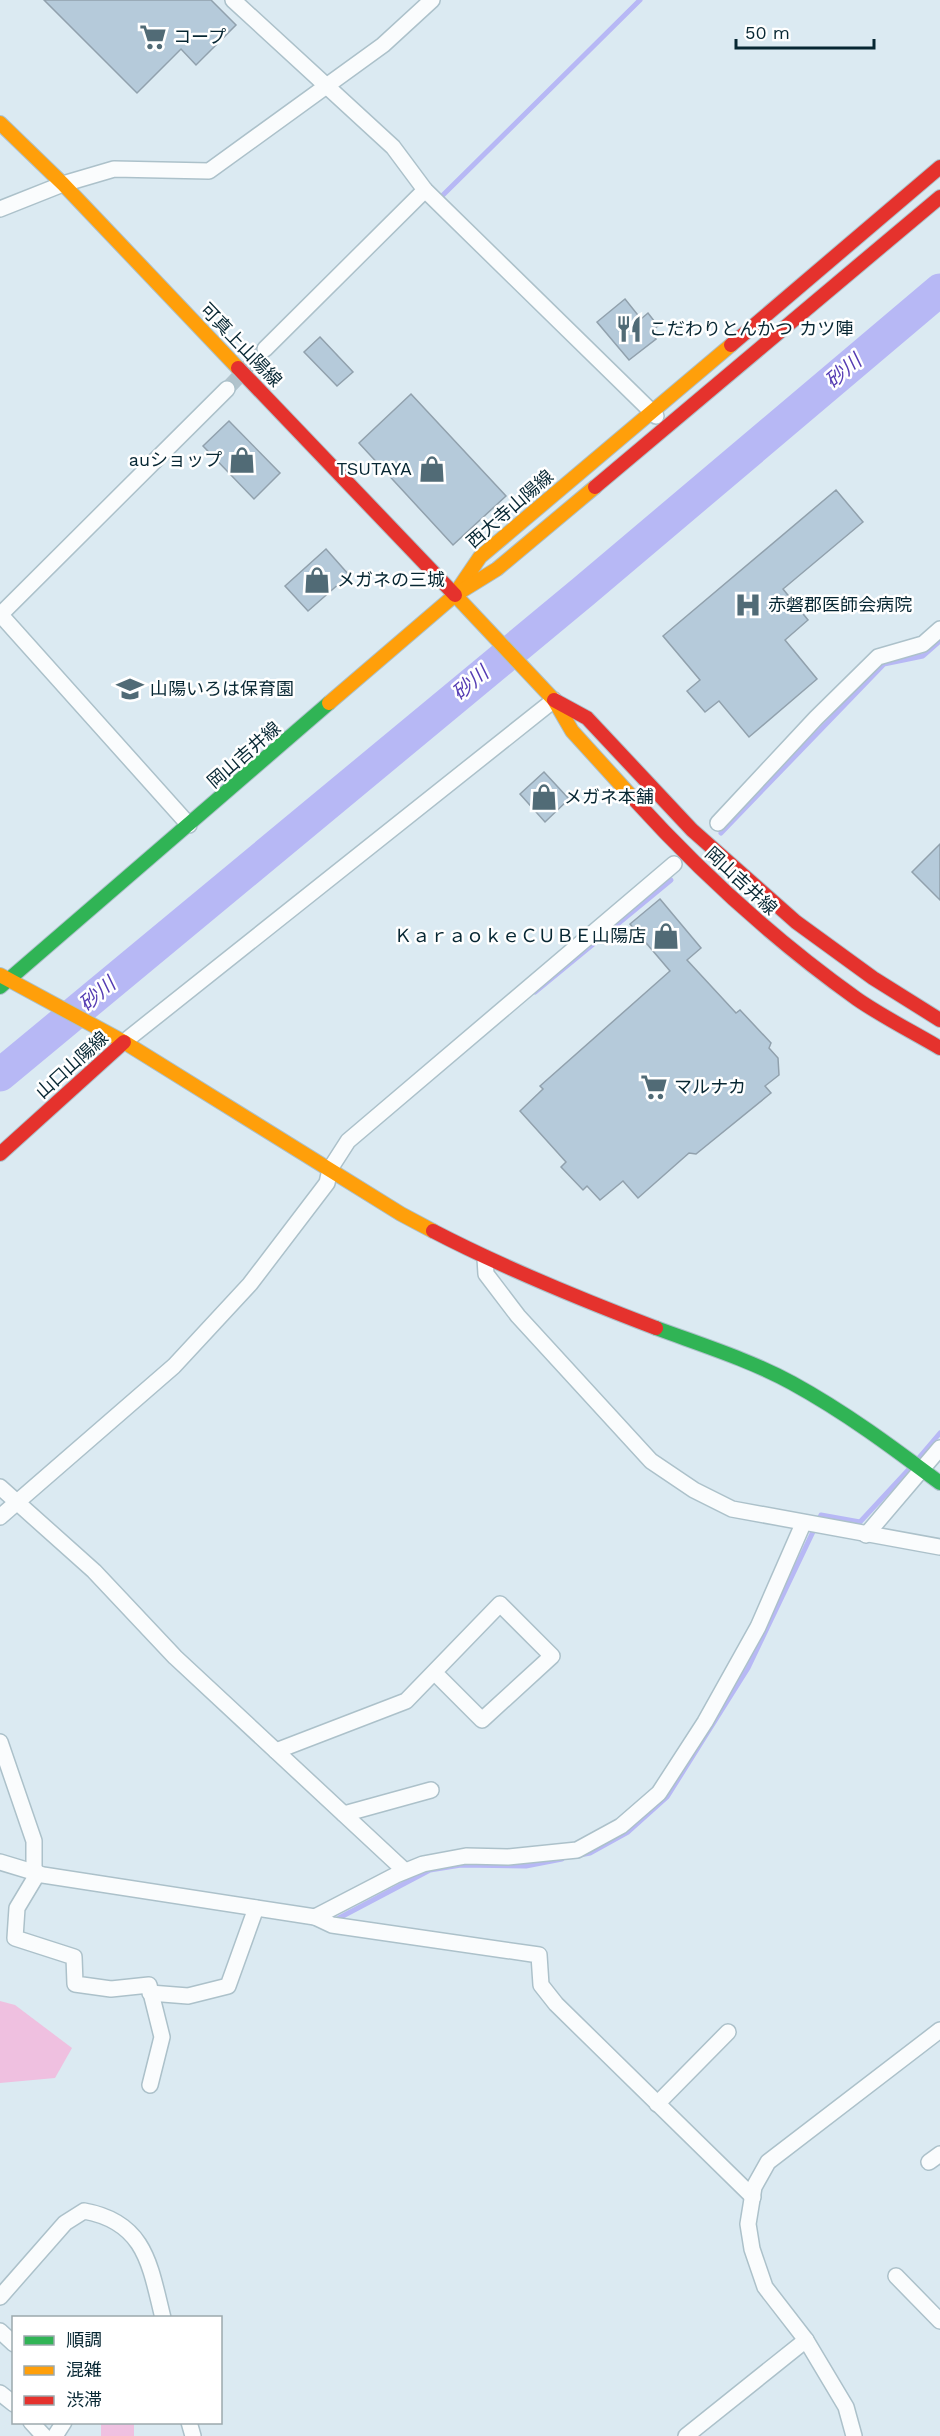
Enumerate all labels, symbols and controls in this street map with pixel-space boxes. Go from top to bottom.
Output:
scale bar [736,12,874,50]
supermarket icon: コープ [138,22,168,52]
text: 50 m [745,22,790,43]
place label: コープ [173,26,226,47]
street label: 可真上山陽線 [196,299,286,391]
restaurant icon: こだわりとんかつ カツ陣 [614,314,644,344]
place label: こだわりとんかつ カツ陣 [649,318,853,339]
water label: 砂川 [820,348,868,393]
shop icon: auショップ [227,445,257,475]
place label: auショップ [129,449,222,470]
shop icon: TSUTAYA [417,454,447,484]
place label: TSUTAYA [336,458,412,479]
street label: 西大寺山陽線 [462,465,557,552]
shop icon: メガネの三城 [302,565,332,595]
place label: メガネの三城 [337,569,445,590]
hospital icon: 赤磐郡医師会病院 [733,590,763,620]
place label: 赤磐郡医師会病院 [768,594,912,615]
water label: 砂川 [447,660,495,705]
school or university icon: 山陽いろは保育園 [115,674,145,704]
place label: 山陽いろは保育園 [150,678,294,699]
street label: 岡山吉井線 [203,717,285,792]
shop icon: メガネ本舗 [529,782,559,812]
place label: メガネ本舗 [564,786,654,807]
street label: 岡山吉井線 [701,842,781,919]
shop icon: ＫａｒａｏｋｅＣＵＢＥ山陽店 [651,921,681,951]
place label: ＫａｒａｏｋｅＣＵＢＥ山陽店 [394,925,646,946]
water label: 砂川 [74,971,122,1016]
street label: 山口山陽線 [31,1027,112,1103]
supermarket icon: マルナカ [639,1072,669,1102]
place label: マルナカ [674,1076,746,1097]
legend [12,2316,222,2424]
text: 順調 [66,2329,102,2350]
text: 混雑 [66,2359,102,2380]
text: 渋滞 [66,2389,102,2410]

